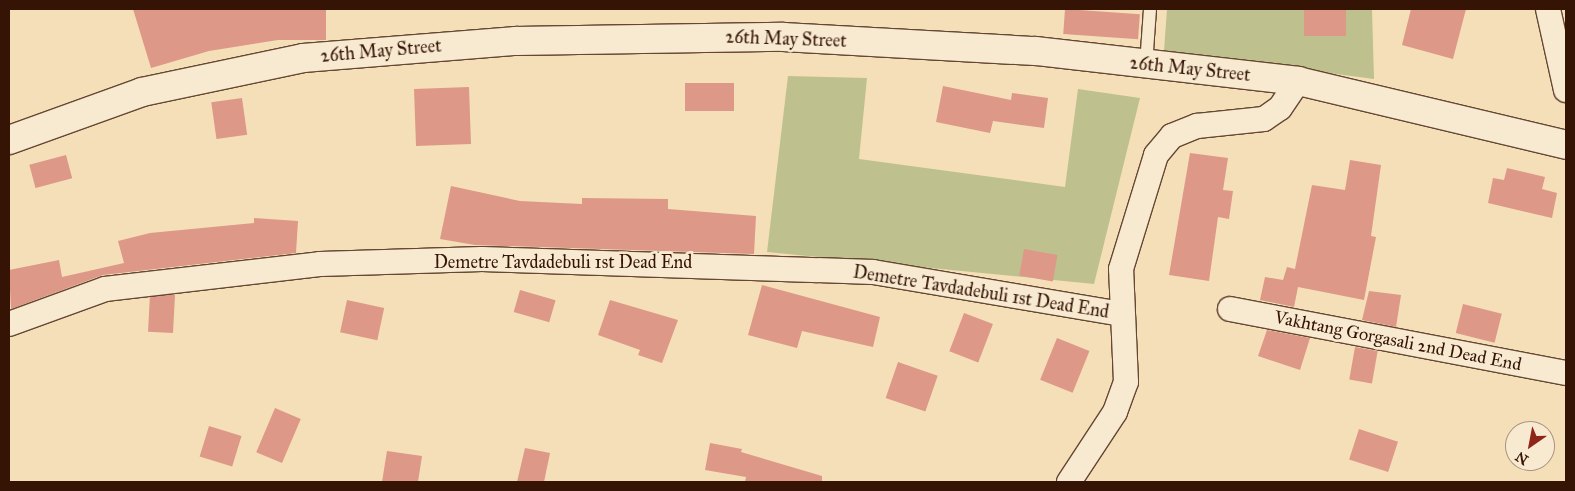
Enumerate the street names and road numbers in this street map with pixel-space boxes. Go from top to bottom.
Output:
street label: 26th May Street [725,26,847,52]
street label: 26th May Street [320,35,442,67]
street label: 26th May Street [1129,52,1251,86]
street label: Demetre Tavdadebuli 1st Dead End [434,251,692,273]
street label: Demetre Tavdadebuli 1st Dead End [852,261,1110,323]
street label: Vakhtang Gorgasali 2nd Dead End [1273,306,1523,376]

